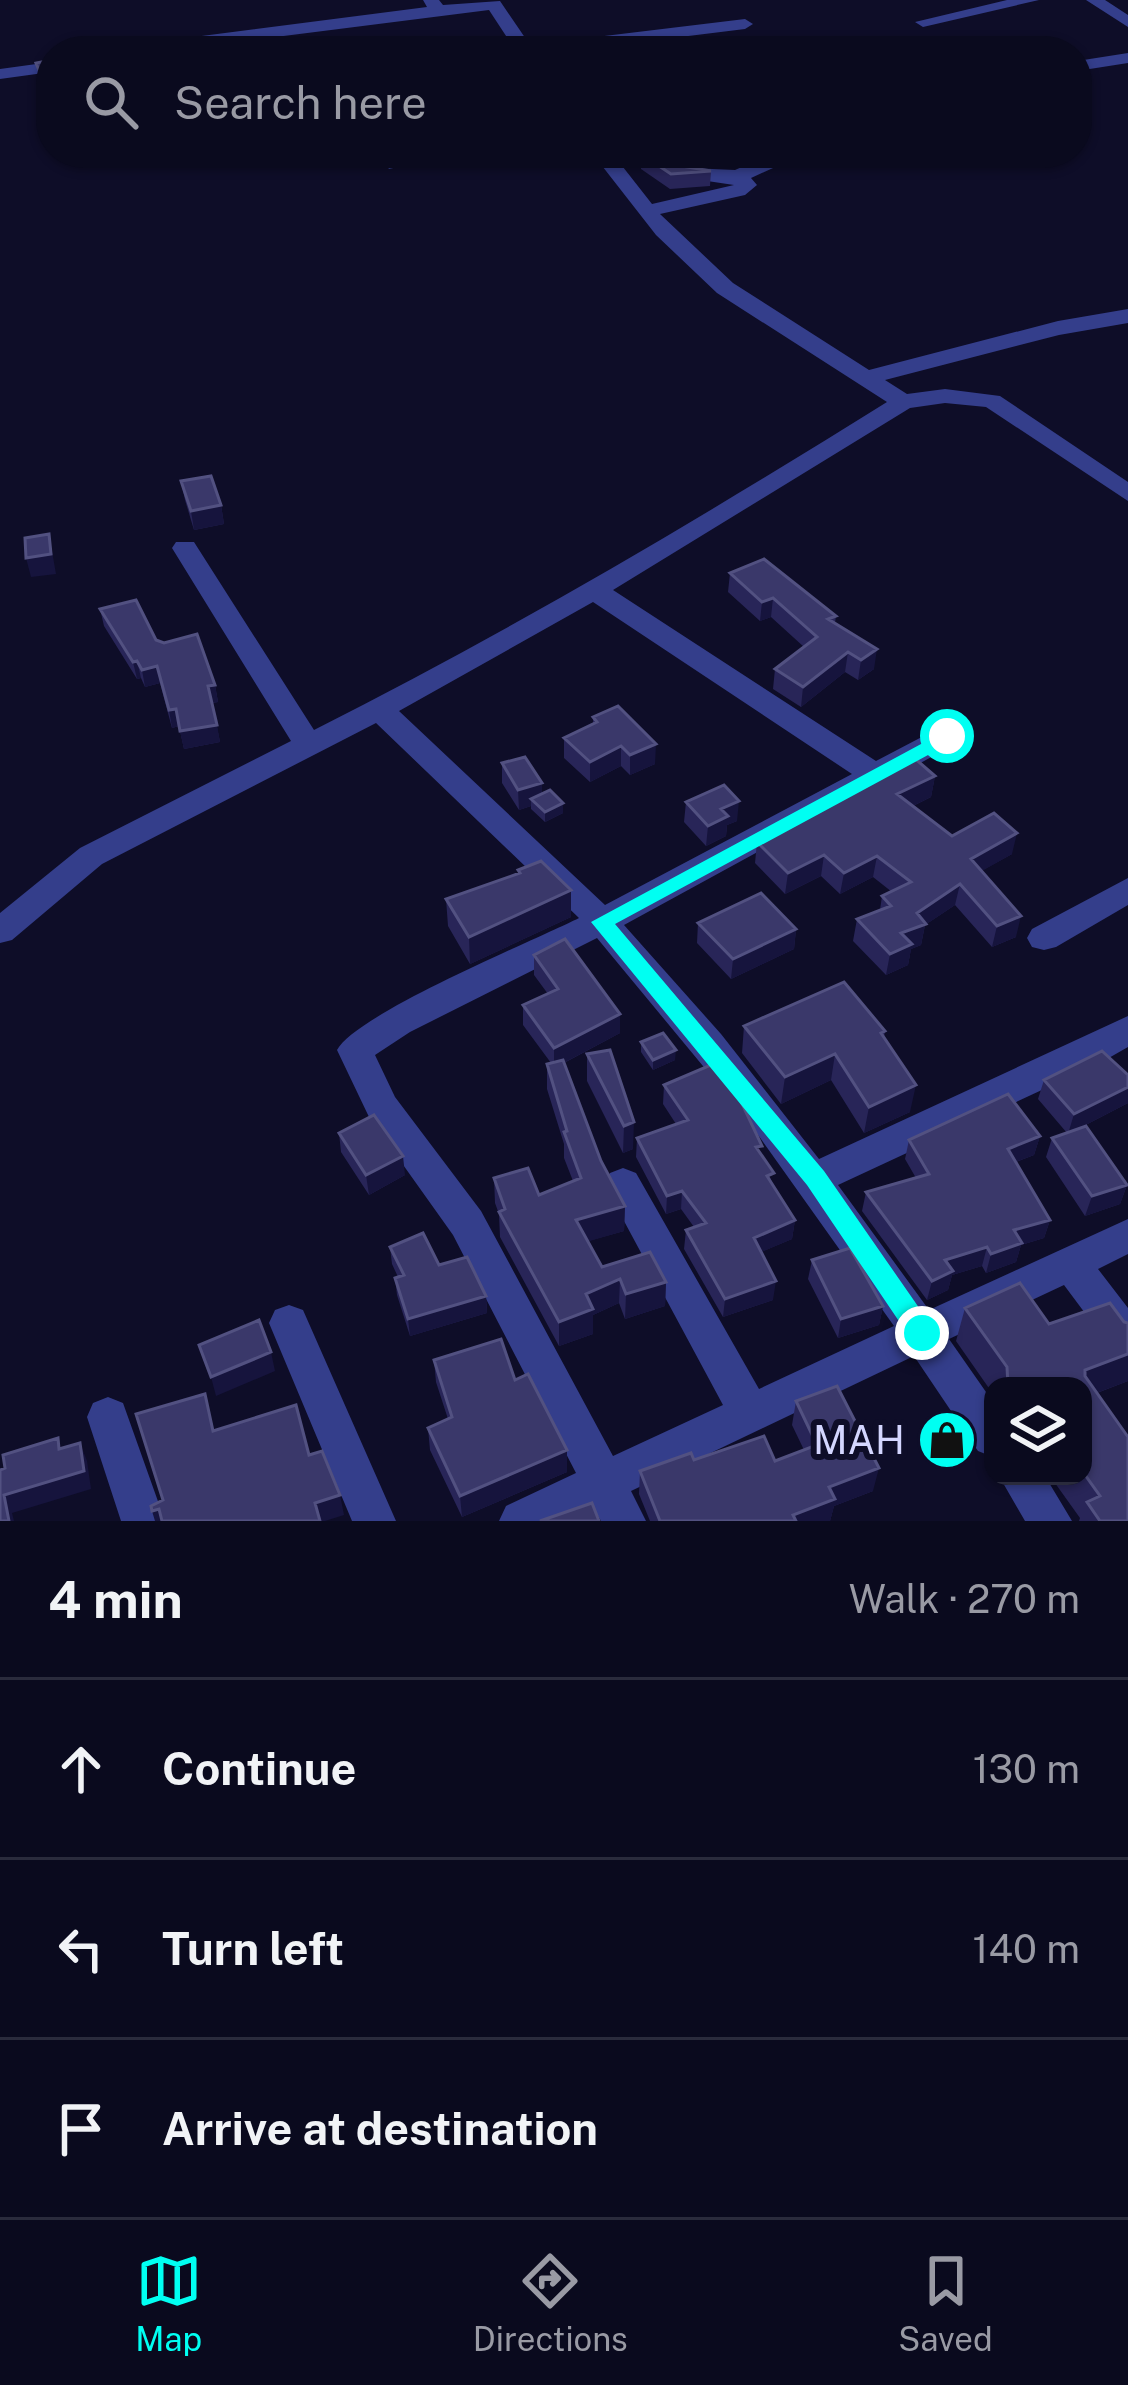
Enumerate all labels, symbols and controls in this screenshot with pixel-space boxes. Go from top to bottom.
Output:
search box [36,36,1092,168]
icon: search [78,69,144,135]
text: Search here [174,76,427,129]
route start [920,709,974,763]
route end [895,1306,949,1360]
map controls [984,1377,1092,1485]
button: layers [984,1377,1092,1485]
shop icon: MAH [916,1409,978,1471]
place label: MAH [813,1417,905,1463]
text: 4 min [48,1570,183,1629]
text: Walk · 270 m [849,1576,1080,1622]
icon: ahead [48,1736,114,1802]
text: Continue [162,1742,356,1795]
text: 130 m [973,1746,1080,1792]
icon: left [48,1916,114,1982]
text: Turn left [162,1922,344,1975]
text: 140 m [973,1926,1080,1972]
icon: arrive [48,2096,114,2162]
text: Arrive at destination [162,2102,598,2155]
tab: Map [135,2248,202,2358]
tab: Directions [473,2248,628,2358]
tab: Saved [898,2248,993,2358]

